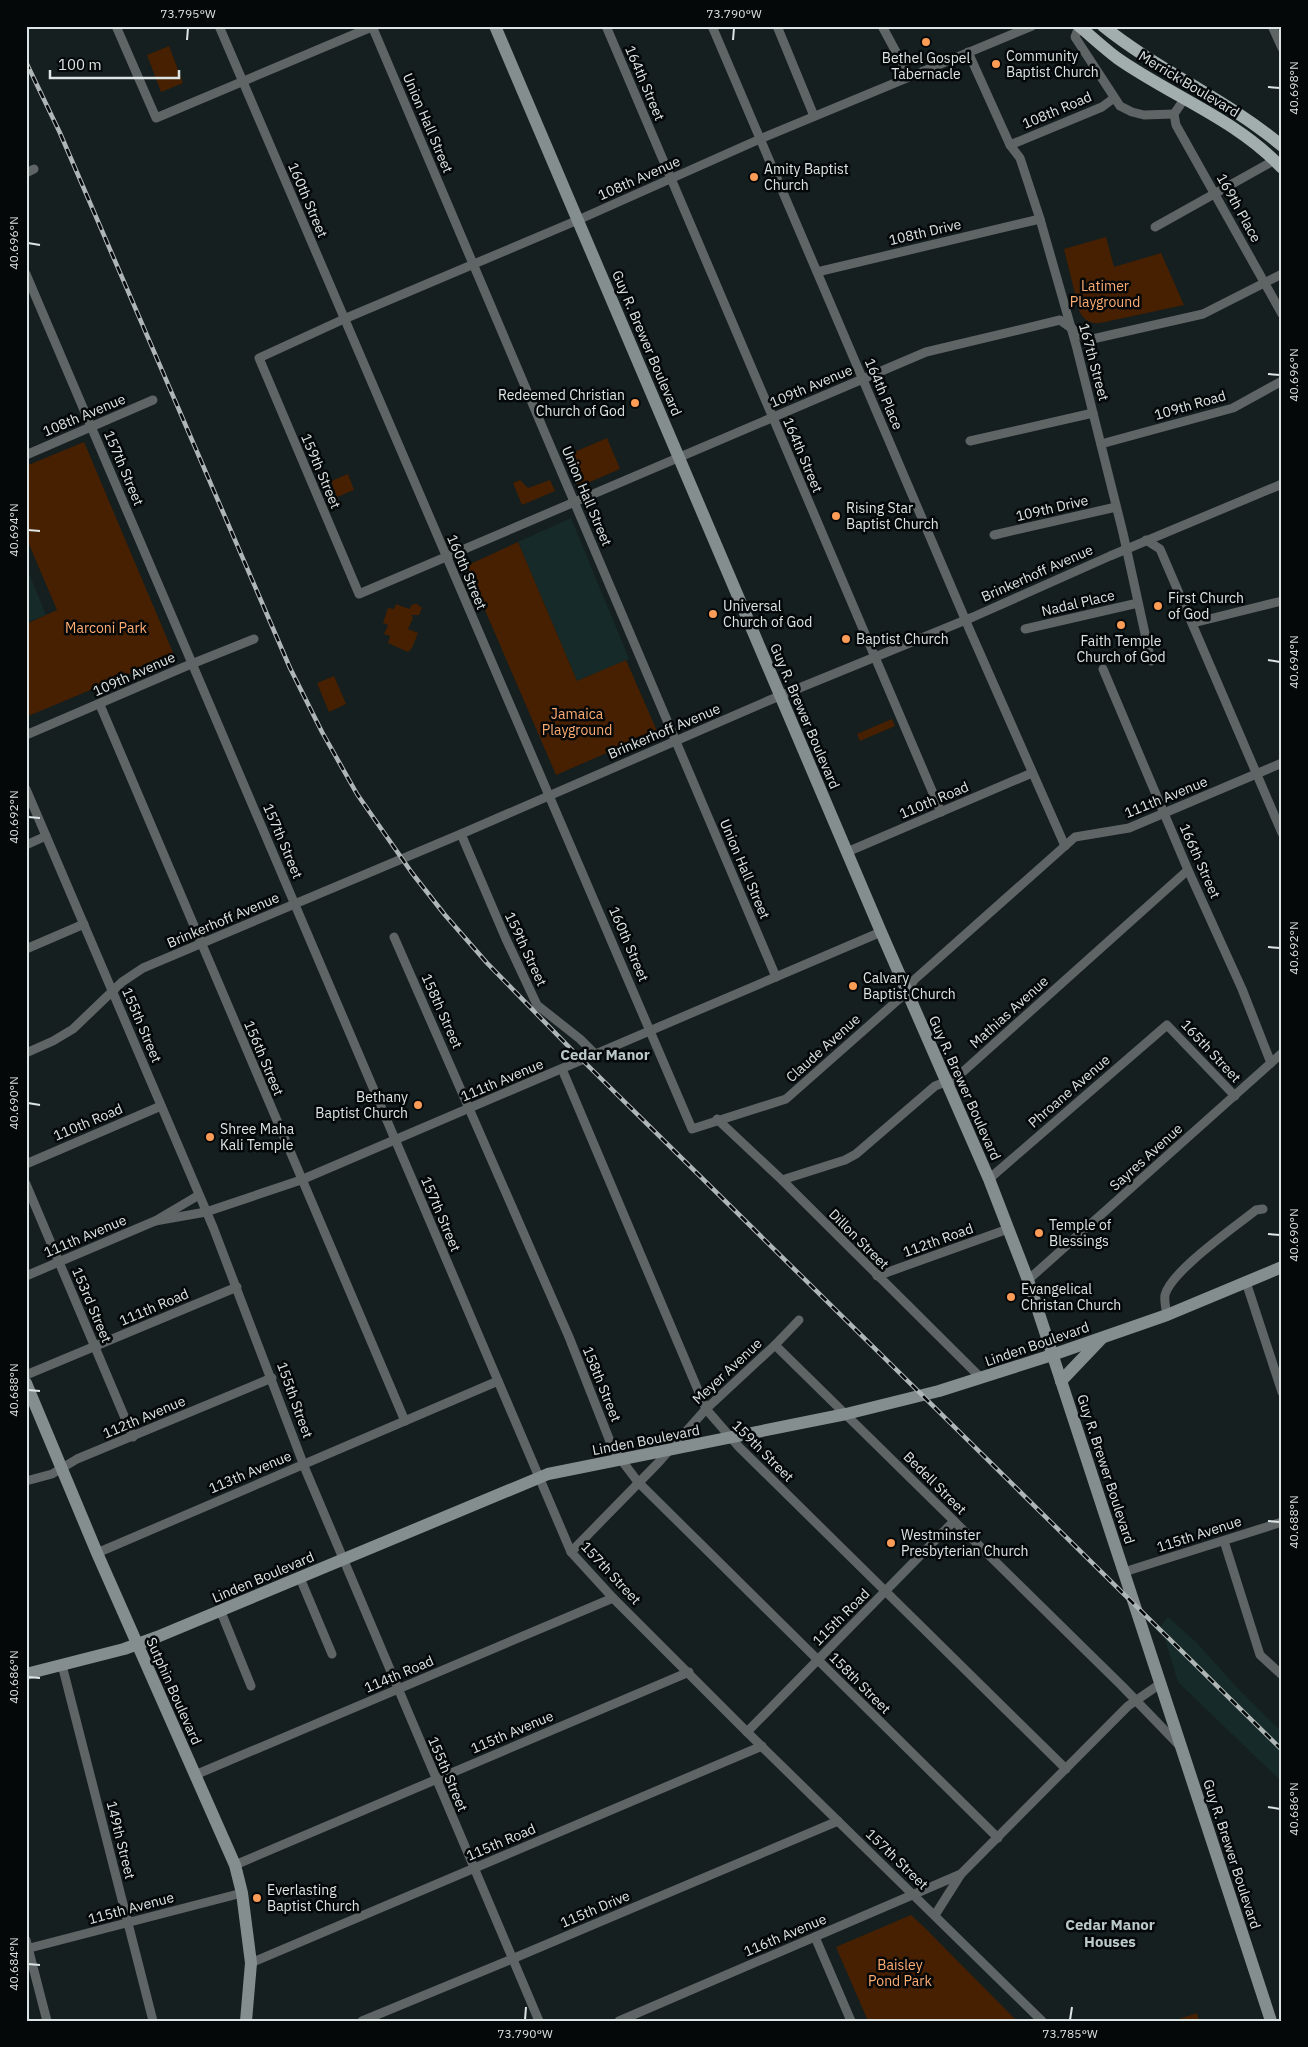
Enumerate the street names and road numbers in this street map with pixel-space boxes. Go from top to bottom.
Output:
street label: 164th Street [621,43,669,123]
street label: Merrick Boulevard [1135,47,1243,121]
street label: Union Hall Street [399,70,457,176]
street label: 108th Road [1020,87,1094,133]
street label: 108th Avenue [595,152,683,204]
street label: 160th Street [284,160,332,240]
street label: 169th Place [1213,170,1265,246]
street label: 108th Drive [887,215,963,249]
street label: Guy R. Brewer Boulevard [608,267,686,419]
street label: 167th Street [1075,321,1113,403]
street label: 164th Place [861,356,907,433]
street label: 109th Avenue [767,360,855,412]
street label: 109th Road [1152,386,1228,424]
street label: 108th Avenue [40,389,128,441]
street label: 164th Street [779,415,827,495]
street label: 157th Street [100,428,148,508]
street label: 159th Street [297,431,345,511]
street label: Union Hall Street [558,443,616,549]
street label: 109th Drive [1014,491,1090,525]
street label: 160th Street [443,532,491,612]
street label: Brinkerhoff Avenue [978,540,1096,606]
street label: Nadal Place [1040,586,1117,620]
street label: Guy R. Brewer Boulevard [766,640,844,792]
street label: 109th Avenue [90,648,178,700]
street label: Brinkerhoff Avenue [605,699,723,763]
street label: 111th Avenue [1122,772,1211,822]
street label: 110th Road [897,777,971,823]
street label: 157th Street [259,801,307,881]
street label: Union Hall Street [716,816,774,922]
street label: 166th Street [1176,821,1224,901]
street label: Brinkerhoff Avenue [164,888,282,952]
street label: 160th Street [605,904,653,984]
street label: 159th Street [501,909,551,989]
street label: 158th Street [418,971,466,1051]
street label: Mathias Avenue [966,972,1052,1052]
street label: 155th Street [118,985,166,1065]
street label: Claude Avenue [782,1010,864,1086]
street label: Guy R. Brewer Boulevard [925,1013,1005,1163]
street label: 165th Street [1177,1016,1245,1086]
street label: 156th Street [240,1018,288,1098]
street label: Phroane Avenue [1024,1050,1114,1131]
street label: 111th Avenue [458,1054,546,1106]
street label: 110th Road [51,1099,125,1145]
street label: Sayres Avenue [1106,1119,1186,1195]
street label: 157th Street [417,1174,465,1254]
street label: Dillon Street [825,1205,893,1273]
street label: 111th Avenue [41,1210,129,1262]
street label: 112th Road [900,1219,976,1261]
street label: 153rd Street [68,1265,116,1345]
street label: 111th Road [117,1284,191,1330]
street label: Linden Boulevard [982,1318,1092,1370]
street label: Meyer Avenue [688,1334,766,1408]
street label: 158th Street [579,1344,625,1424]
street label: 155th Street [273,1359,317,1441]
street label: 112th Avenue [100,1391,188,1443]
street label: Guy R. Brewer Boulevard [1073,1392,1139,1546]
street label: 159th Street [728,1416,798,1486]
street label: Linden Boulevard [591,1421,701,1459]
street label: 113th Avenue [206,1446,294,1498]
street label: Bedell Street [900,1448,970,1518]
street label: 115th Avenue [1154,1512,1244,1556]
street label: 157th Street [577,1538,645,1608]
street label: Linden Boulevard [209,1547,317,1607]
street label: 115th Road [809,1585,873,1649]
street label: Sutphin Boulevard [142,1635,206,1747]
street label: 158th Street [825,1648,895,1718]
street label: 114th Road [362,1651,436,1697]
street label: 115th Avenue [468,1706,556,1758]
street label: 155th Street [424,1734,472,1814]
street label: Guy R. Brewer Boulevard [1199,1777,1265,1931]
street label: 149th Street [103,1799,139,1881]
street label: 115th Road [464,1819,538,1865]
street label: 157th Street [862,1825,932,1893]
street label: 115th Drive [557,1886,633,1932]
street label: 115th Avenue [86,1888,176,1928]
street label: 116th Avenue [741,1909,829,1961]

